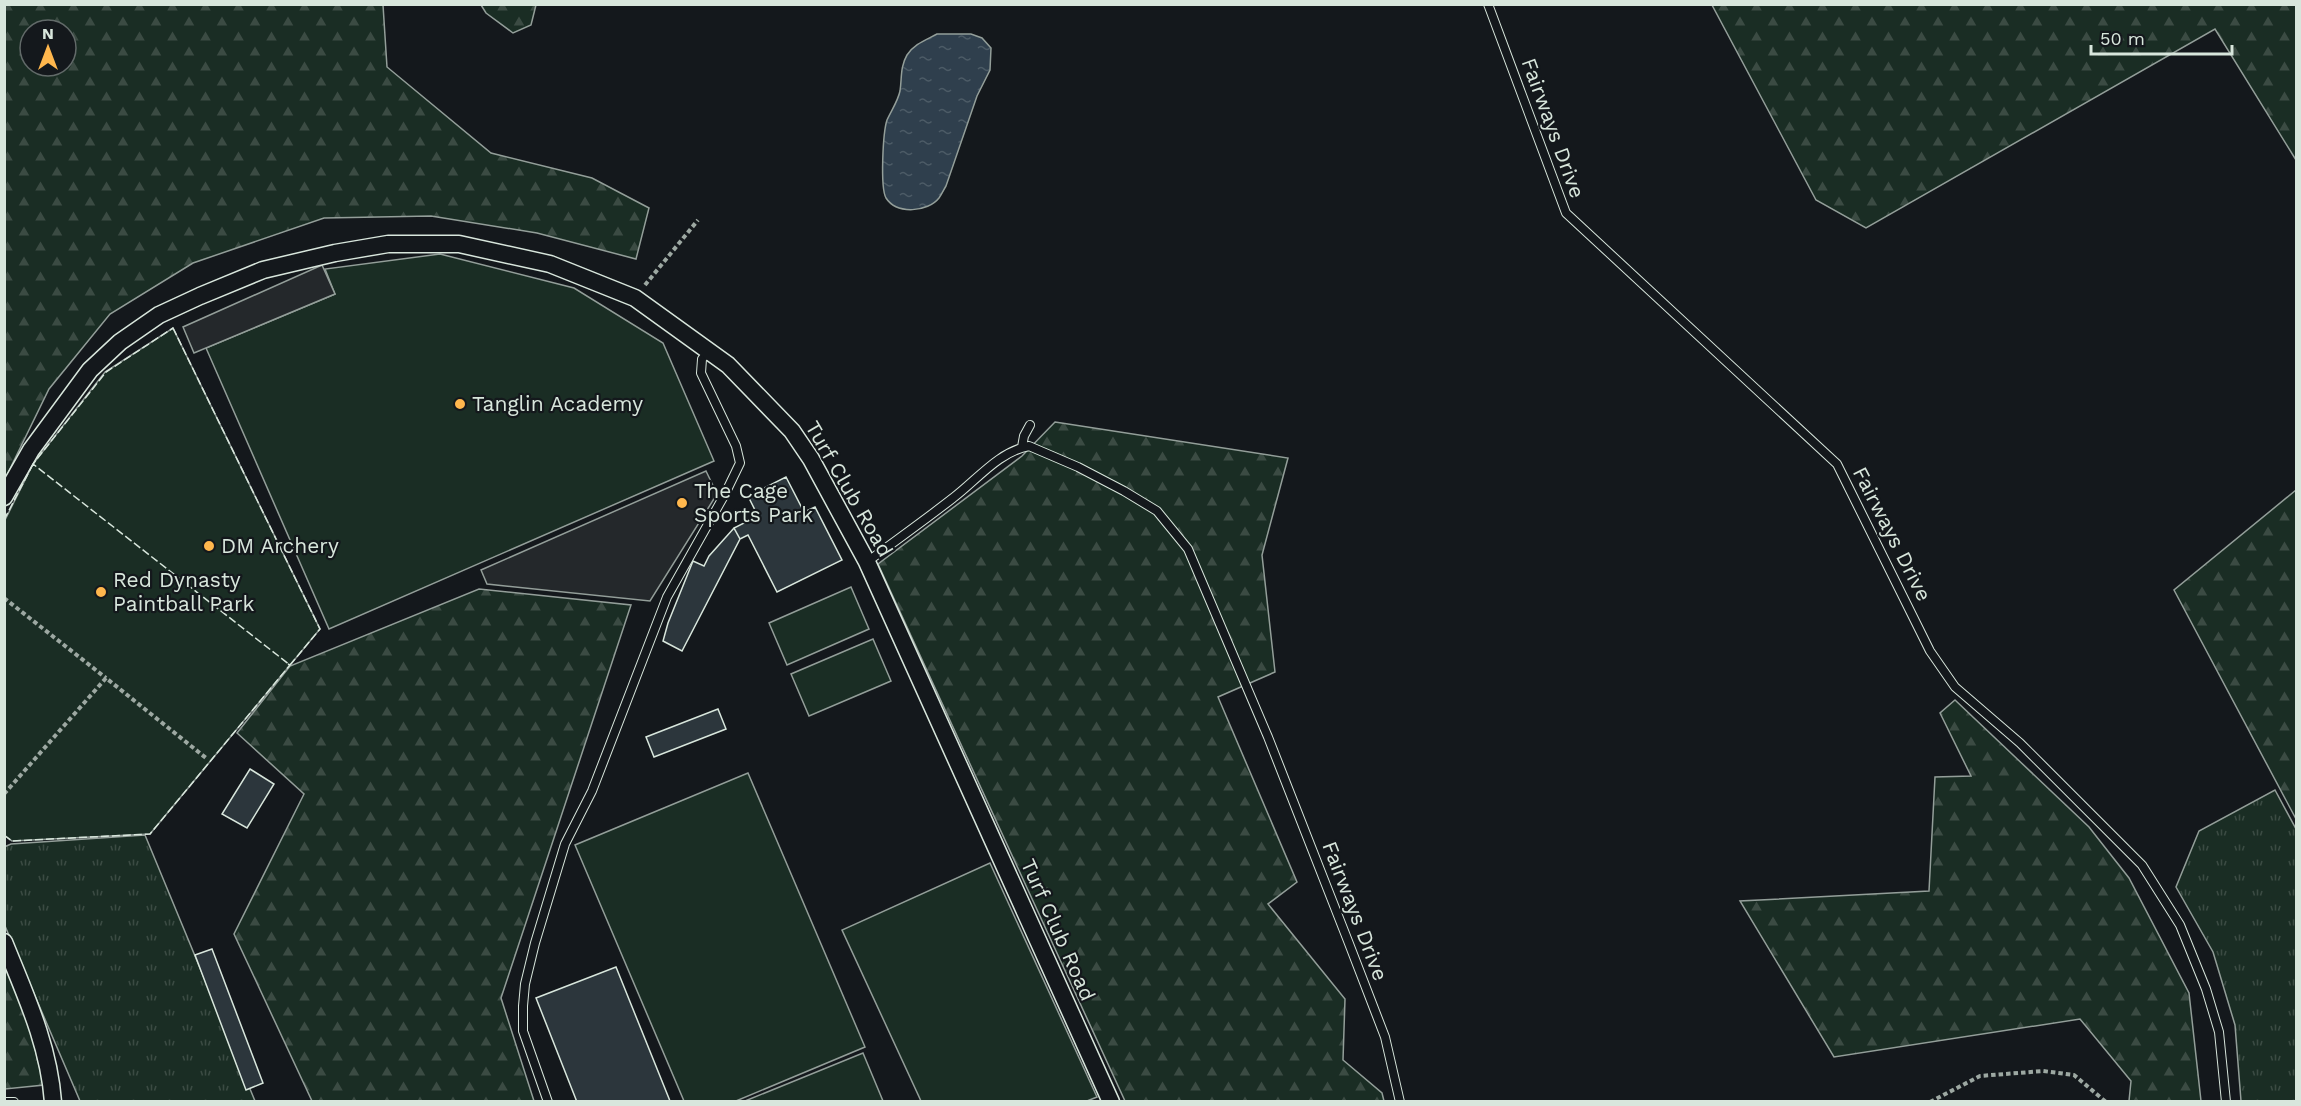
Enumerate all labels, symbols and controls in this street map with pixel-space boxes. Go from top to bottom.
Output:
north arrow [18,18,78,78]
scale bar [2091,18,2232,56]
text: N [42,24,54,43]
text: 50 m [2100,28,2145,49]
street label: Fairways Drive [1517,54,1590,201]
place label: Tanglin Academy [472,391,643,416]
marker: Tanglin Academy [453,397,467,411]
street label: Turf Club Road [800,416,898,561]
street label: Fairways Drive [1848,462,1937,605]
place label: The Cage Sports Park [694,478,813,527]
marker: The Cage Sports Park [675,496,689,510]
place label: DM Archery [221,533,339,558]
marker: DM Archery [202,539,216,553]
place label: Red Dynasty Paintball Park [113,567,255,616]
marker: Red Dynasty Paintball Park [94,585,108,599]
street label: Fairways Drive [1317,838,1394,984]
street label: Turf Club Road [1016,855,1101,1005]

